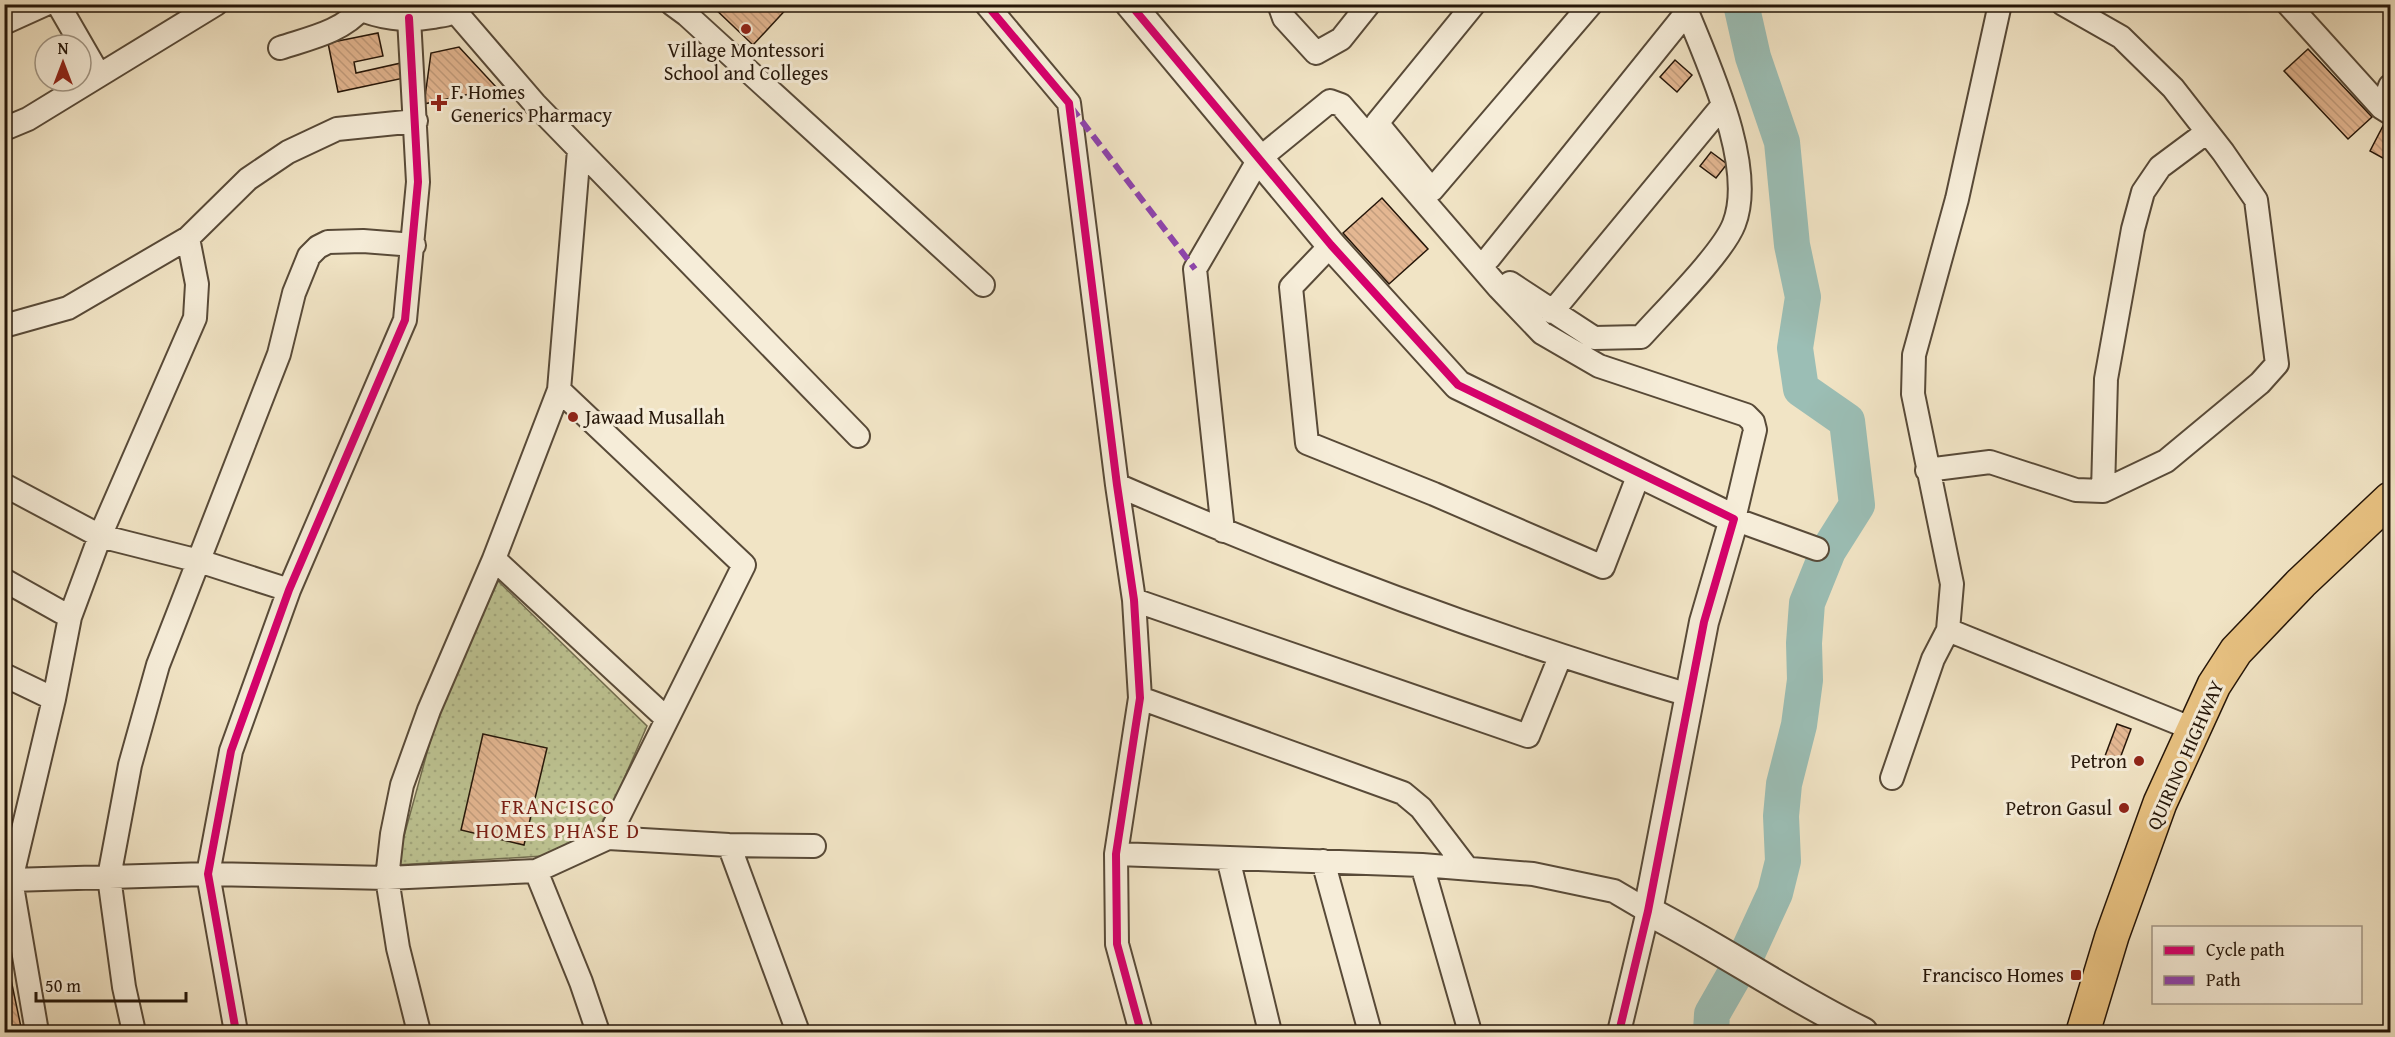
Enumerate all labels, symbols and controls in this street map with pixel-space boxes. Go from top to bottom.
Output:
marker: Village Montessori School and Colleges [739,22,753,36]
north arrow [33,33,93,93]
place label: Village Montessori School and Colleges [664,35,828,87]
text: N [58,36,69,60]
place label: F. Homes Generics Pharmacy [451,77,612,129]
marker: F. Homes Generics Pharmacy [432,96,446,110]
place label: Jawaad Musallah [582,402,725,431]
marker: Jawaad Musallah [566,410,580,424]
street label: QUIRINO HIGHWAY [2139,675,2231,834]
place label: Petron [2070,746,2127,775]
marker: Petron [2132,754,2146,768]
district label: FRANCISCO HOMES PHASE D [475,791,641,846]
place label: Petron Gasul [2005,793,2112,822]
marker: Petron Gasul [2117,801,2131,815]
legend [2152,926,2362,1004]
text: Cycle path [2206,936,2285,963]
place label: Francisco Homes [1922,960,2064,989]
scale bar [36,965,186,1003]
text: Path [2206,966,2241,993]
marker: Francisco Homes [2069,968,2083,982]
text: 50 m [45,972,81,999]

